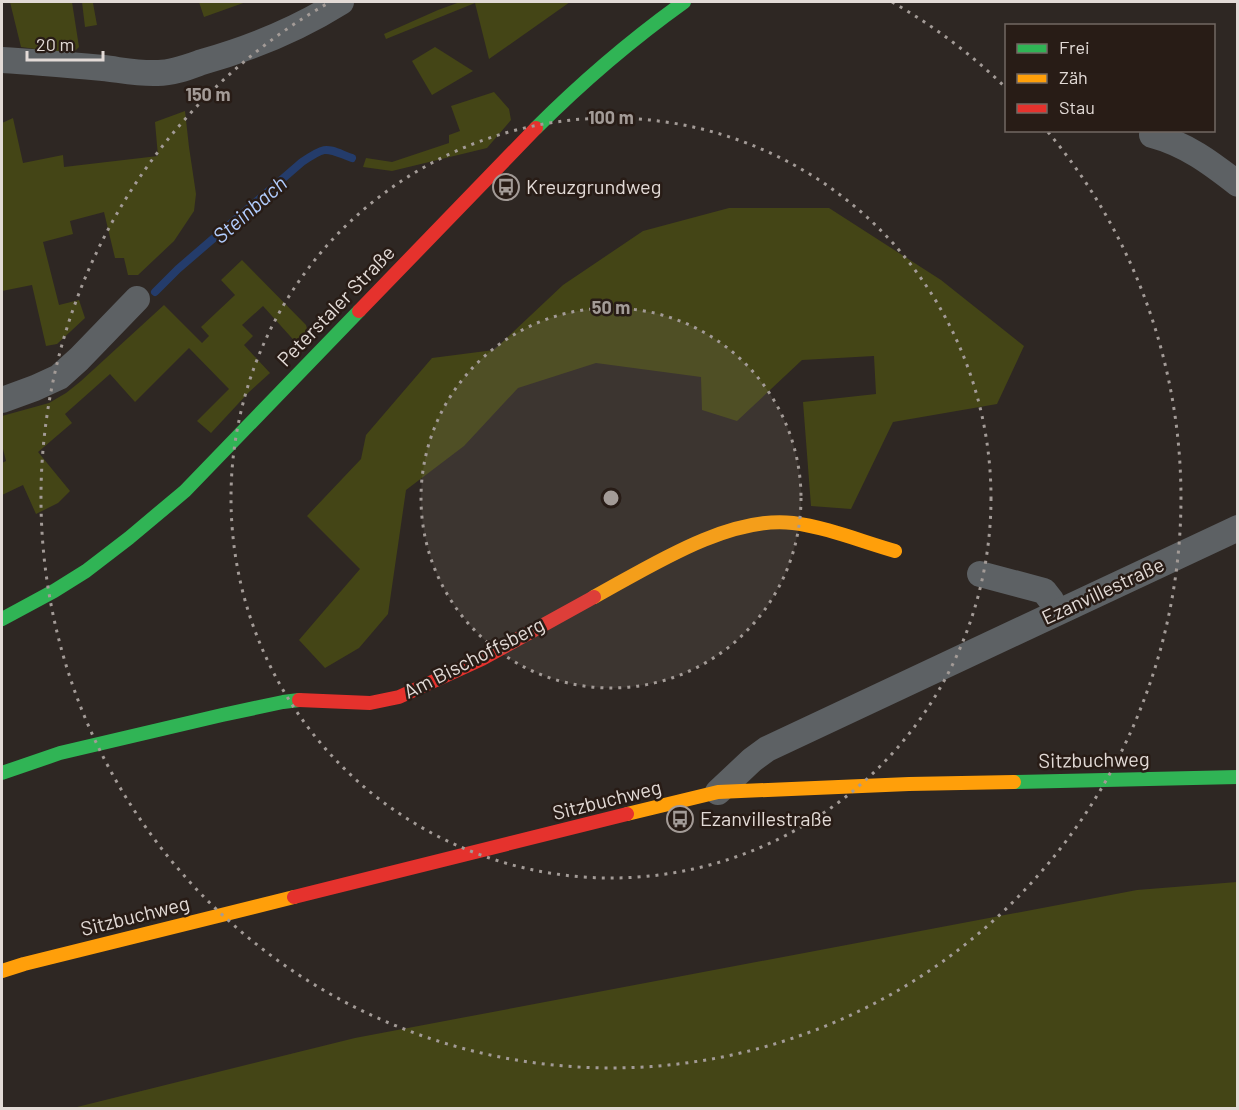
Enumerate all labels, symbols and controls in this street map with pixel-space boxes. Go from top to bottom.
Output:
scale bar [27,24,104,62]
legend [1005,24,1215,132]
text: 20 m [36,33,74,55]
text: Frei [1059,36,1090,58]
text: Zäh [1059,66,1088,88]
text: 150 m [186,83,230,105]
text: Stau [1059,96,1095,118]
text: 100 m [588,106,634,128]
water label: Steinbach [207,170,291,248]
bus stop icon: Kreuzgrundweg [491,172,521,202]
place label: Kreuzgrundweg [526,174,661,198]
street label: Peterstaler Straße [272,240,399,371]
text: 50 m [592,296,630,318]
centre of rings [601,488,621,508]
street label: Ezanvillestraße [1038,551,1168,629]
street label: Am Bischoffsberg [399,611,548,703]
street label: Sitzbuchweg [1038,746,1150,772]
street label: Sitzbuchweg [550,774,664,824]
bus stop icon: Ezanvillestraße [665,804,695,834]
place label: Ezanvillestraße [700,806,832,830]
street label: Sitzbuchweg [78,890,192,940]

